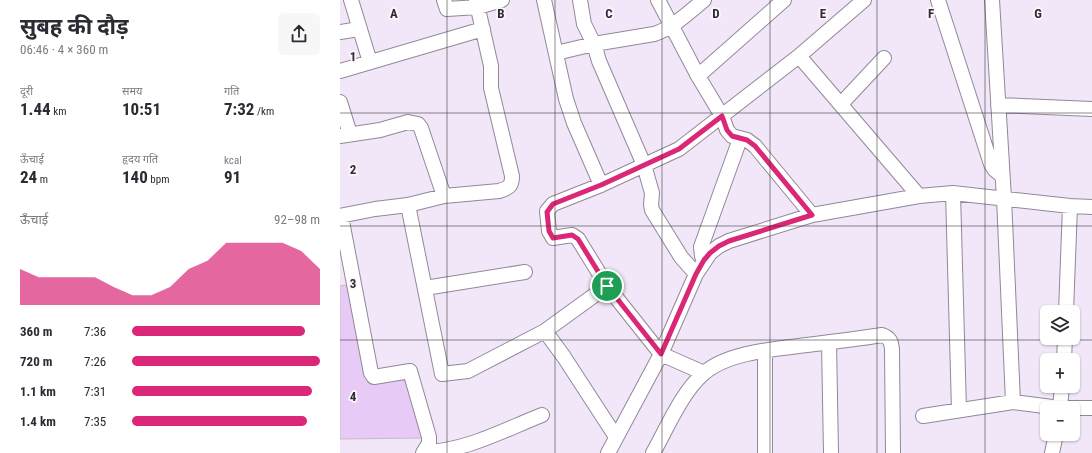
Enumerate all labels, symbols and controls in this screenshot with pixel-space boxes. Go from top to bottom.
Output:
text: A [390,6,398,21]
text: B [497,6,505,21]
text: C [605,6,613,21]
text: D [712,6,720,21]
text: E [820,6,827,21]
text: F [928,6,934,21]
text: G [1034,6,1042,21]
button: share [278,13,320,55]
text: सुबह की दौड़ [20,14,129,39]
text: 06:46 · 4 × 360 m [20,42,108,57]
text: 1 [350,49,356,64]
text: दूरी [20,85,33,98]
text: समय [122,85,142,98]
text: गति [224,85,239,98]
text: 1.44 [20,99,51,119]
text: 10:51 [122,99,161,119]
text: 7:32 [224,99,254,119]
text: km [51,105,66,118]
text: /km [254,105,274,118]
text: ऊँचाई [20,153,44,166]
text: हृदय गति [122,153,158,166]
text: kcal [224,154,242,167]
text: 2 [350,162,357,177]
text: 24 [20,167,37,187]
text: 140 [122,167,148,187]
text: 91 [224,167,241,187]
text: m [37,173,48,186]
text: bpm [148,173,169,186]
text: ऊँचाई [20,212,48,227]
text: 92–98 m [274,212,320,227]
pin [590,269,624,303]
icon: arrive [596,275,618,297]
text: 3 [350,276,356,291]
map controls [1040,305,1080,441]
button: layers [1040,305,1080,345]
text: 360 m [20,324,52,339]
text: 7:36 [84,324,106,339]
button: + [1040,353,1080,393]
text: 720 m [20,354,52,369]
text: 7:26 [84,354,106,369]
text: 1.1 km [20,384,56,399]
text: 7:31 [84,384,106,399]
text: 4 [350,389,357,404]
button: − [1040,401,1080,441]
text: 1.4 km [20,414,56,429]
text: 7:35 [84,414,106,429]

